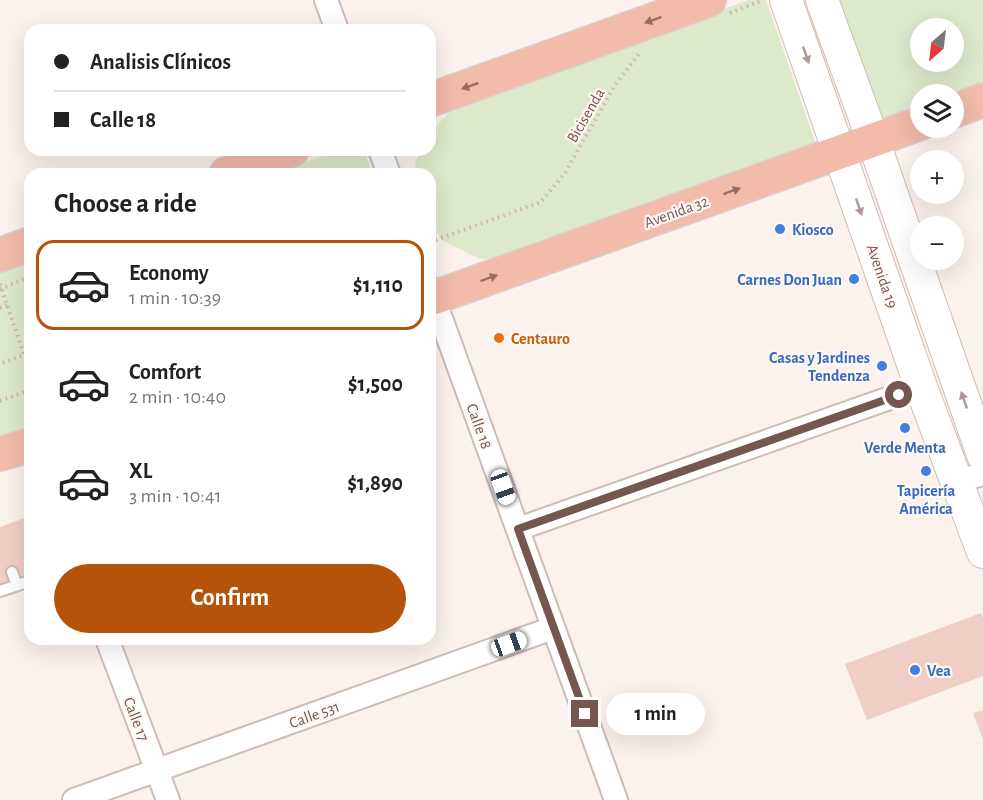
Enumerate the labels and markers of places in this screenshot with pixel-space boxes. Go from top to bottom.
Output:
marker: Kiosco [773,222,787,236]
place label: Kiosco [792,222,834,238]
place label: Carnes Don Juan [737,272,842,288]
marker: Carnes Don Juan [847,272,861,286]
marker: Centauro [492,331,506,345]
place label: Centauro [511,331,570,347]
place label: Casas y Jardines Tendenza [769,350,870,384]
marker: Casas y Jardines Tendenza [875,359,889,373]
marker: Verde Menta [898,421,912,435]
place label: Verde Menta [864,440,946,456]
marker: Tapicería América [919,464,933,478]
place label: Tapicería América [897,483,955,517]
marker: Vea [908,663,922,677]
place label: Vea [927,663,951,679]

